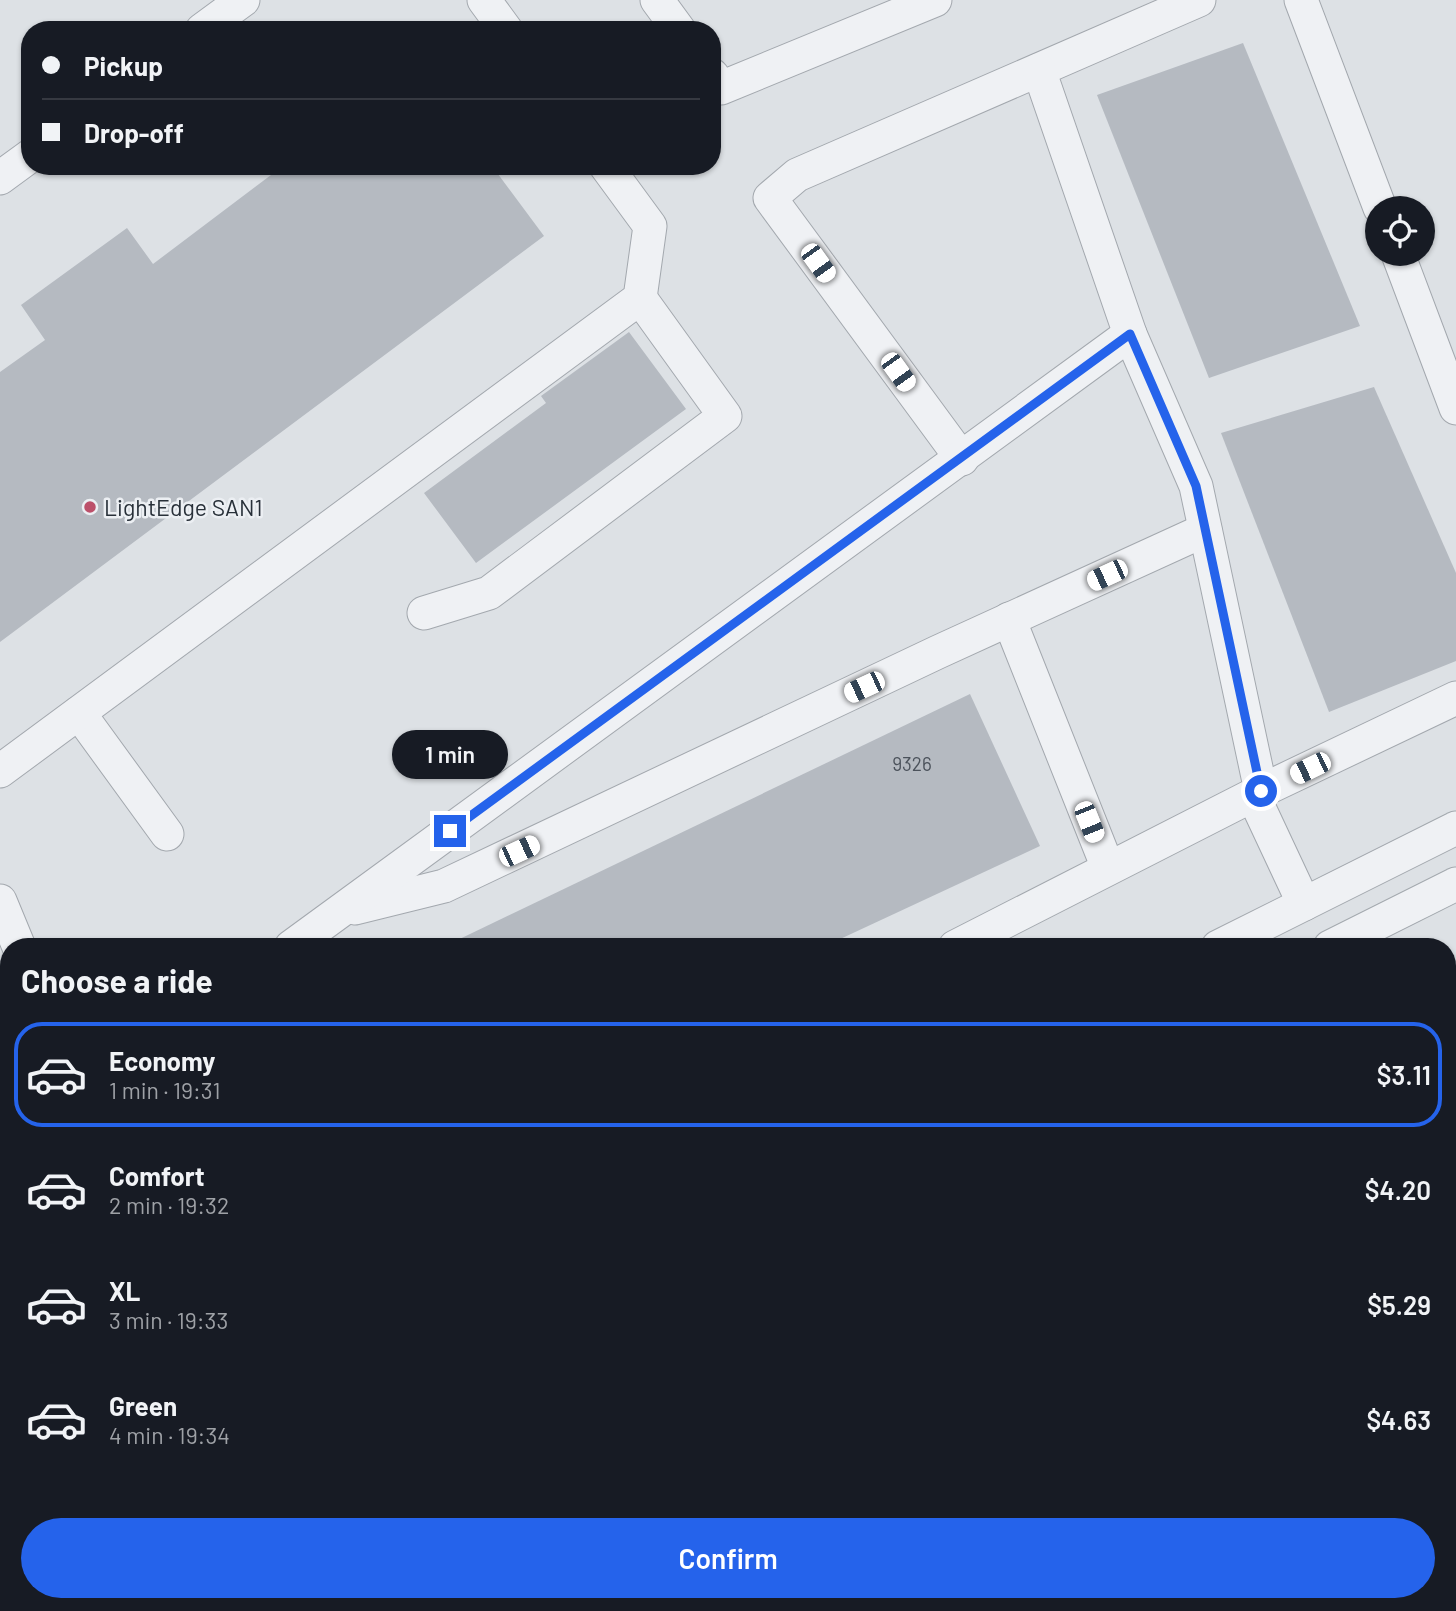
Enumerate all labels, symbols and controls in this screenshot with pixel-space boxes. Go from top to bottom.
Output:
text: Pickup [84,50,163,81]
text: Drop-off [84,117,184,148]
map controls [1365,196,1435,266]
button: locate [1365,196,1435,266]
car [798,240,839,286]
car [878,349,919,395]
place label: LightEdge SAN1 [104,493,263,521]
marker: LightEdge SAN1 [82,499,98,515]
car [1084,557,1131,593]
car [841,669,888,705]
callout: 1 min [392,730,508,778]
text: 1 min [425,740,475,768]
car [1287,749,1334,787]
house number: 9326 [892,752,932,775]
route start [1245,775,1277,807]
car [1072,799,1107,845]
route end [434,815,466,847]
car [496,833,543,869]
text: Choose a ride [21,961,213,999]
icon: car [25,1043,88,1106]
text: Economy [109,1045,215,1076]
text: $3.11 [1377,1059,1431,1090]
text: 1 min · 19:31 [109,1076,221,1104]
icon: car [25,1158,88,1221]
text: Comfort [109,1160,205,1191]
text: $4.20 [1365,1174,1431,1205]
text: 2 min · 19:32 [109,1191,229,1219]
icon: car [25,1273,88,1336]
text: XL [109,1275,140,1306]
text: $5.29 [1367,1289,1431,1320]
text: 3 min · 19:33 [109,1306,228,1334]
icon: car [25,1388,88,1451]
text: Green [109,1390,177,1421]
text: $4.63 [1366,1404,1431,1435]
text: 4 min · 19:34 [109,1421,230,1449]
button: Confirm [21,1518,1435,1598]

